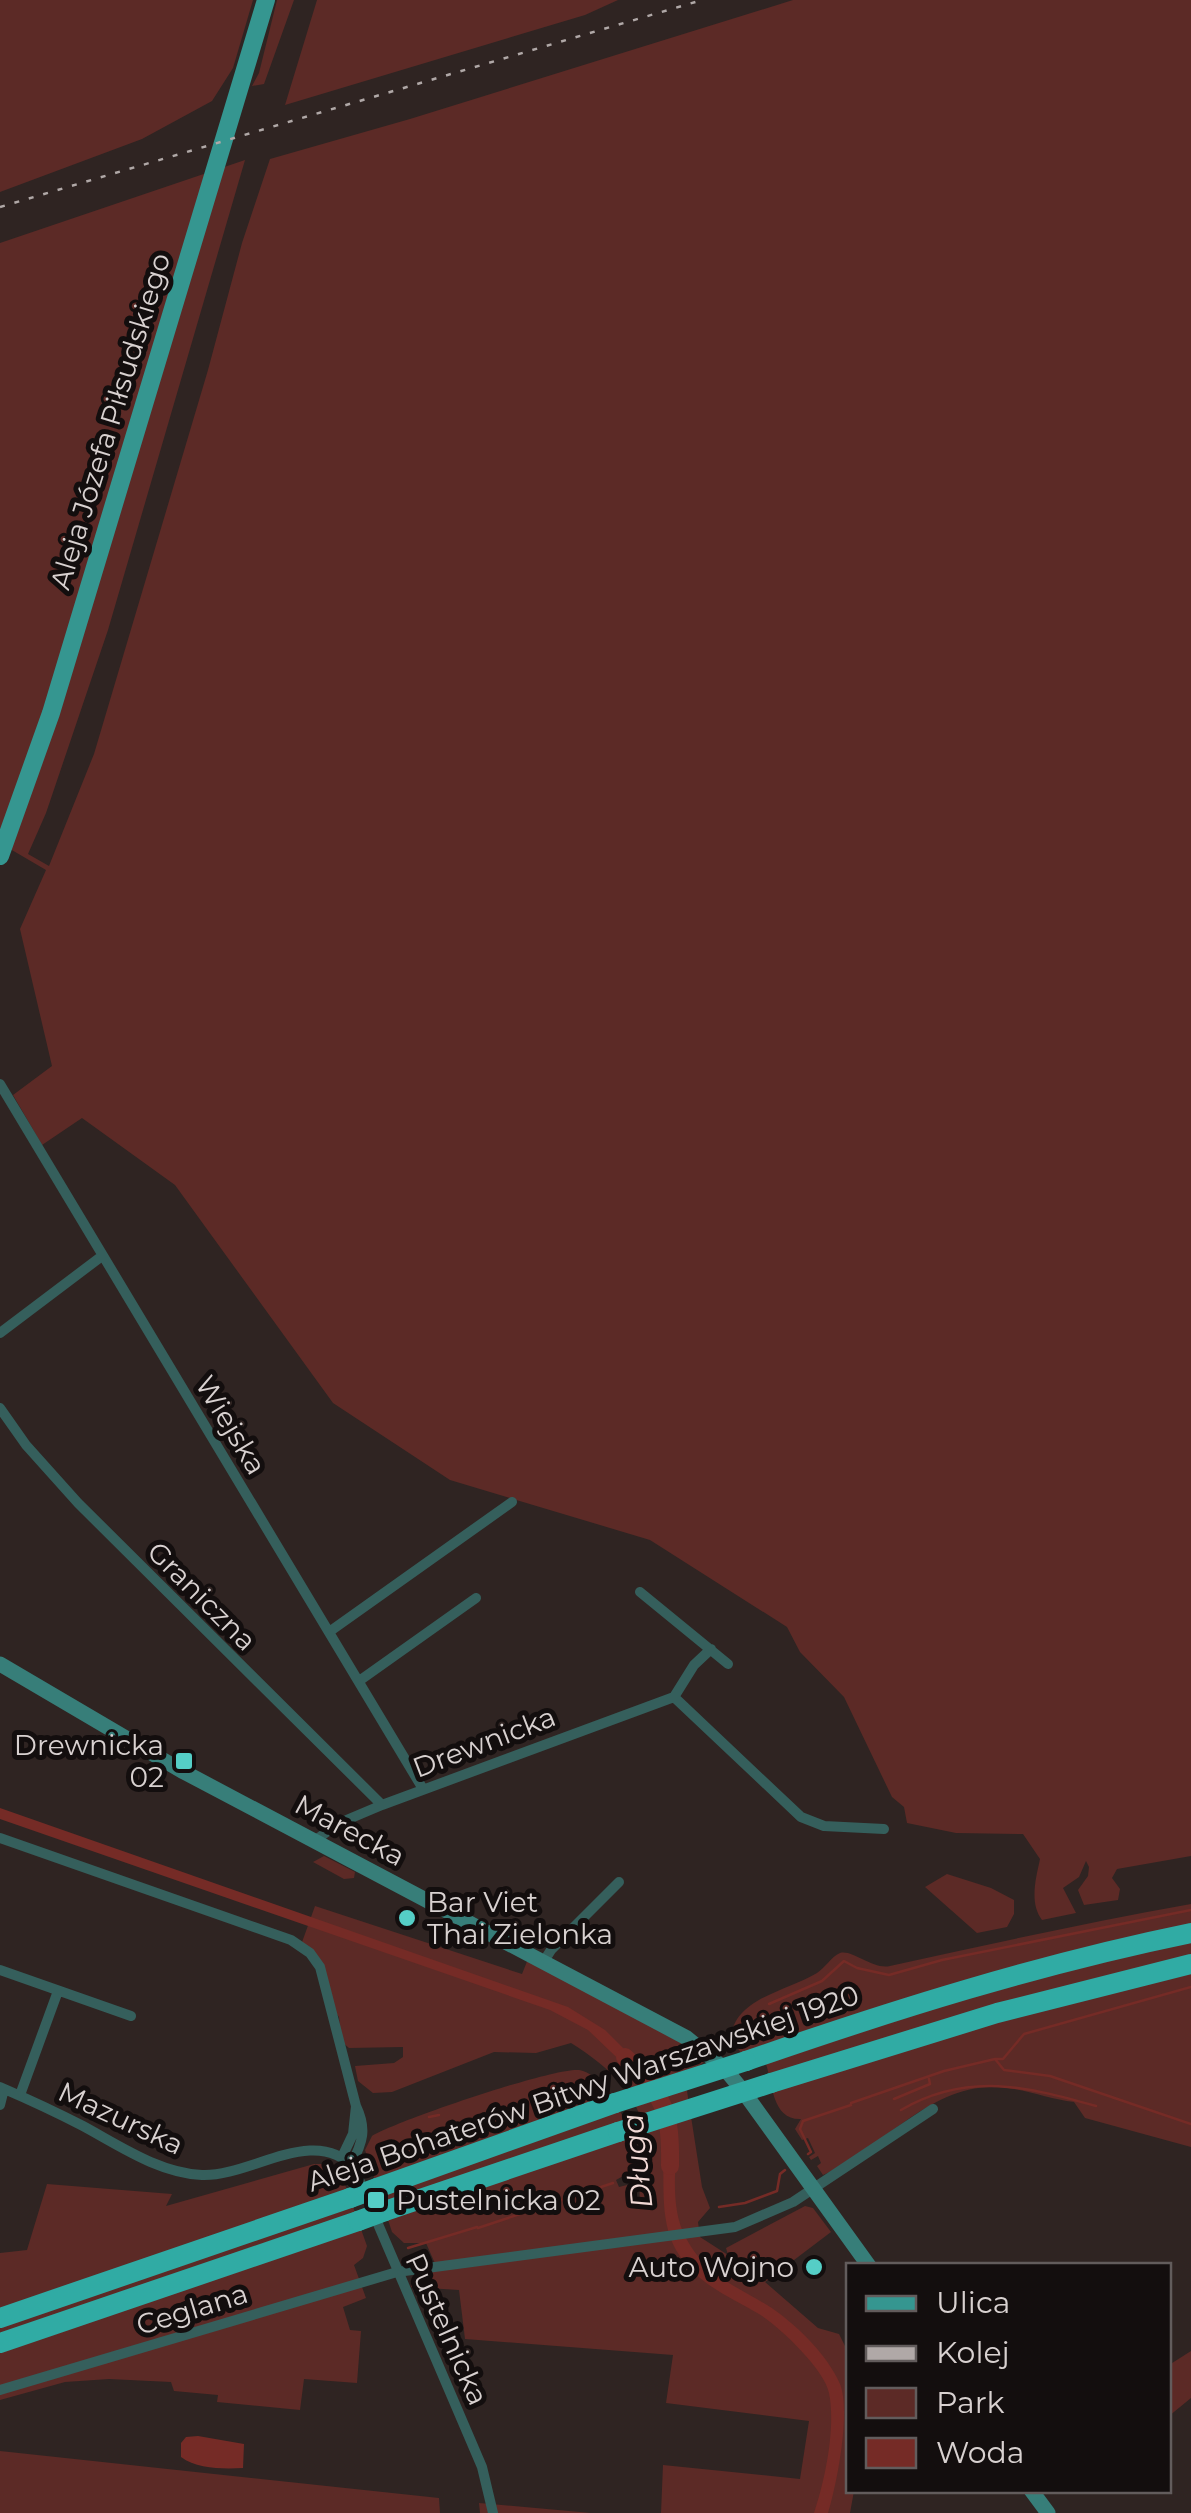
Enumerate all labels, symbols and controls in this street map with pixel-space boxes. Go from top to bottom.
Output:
street label: Aleja Józefa Piłsudskiego [43,249,177,593]
street label: Wiejska [188,1369,274,1481]
street label: Graniczna [140,1534,264,1658]
street label: Drewnicka [408,1699,560,1785]
place label: Drewnicka 02 [14,1728,164,1794]
marker: Drewnicka 02 [173,1750,195,1772]
street label: Marecka [289,1787,411,1873]
place label: Bar Viet Thai Zielonka [427,1885,613,1951]
marker: Bar Viet Thai Zielonka [396,1907,418,1929]
street label: Aleja Bohaterów Bitwy Warszawskiej 1920 [303,1977,863,2199]
street label: Mazurska [53,2074,189,2162]
water label: Długa [614,2112,660,2210]
place label: Pustelnicka 02 [396,2183,601,2217]
marker: Pustelnicka 02 [365,2189,387,2211]
street label: Pustelnicka [398,2248,496,2410]
place label: Auto Wojno [628,2250,794,2284]
marker: Auto Wojno [803,2256,825,2278]
legend [846,2263,1171,2493]
street label: Ceglana [132,2276,252,2342]
text: Ulica [936,2284,1011,2321]
text: Kolej [936,2334,1010,2371]
text: Park [936,2384,1005,2421]
text: Woda [936,2434,1025,2471]

